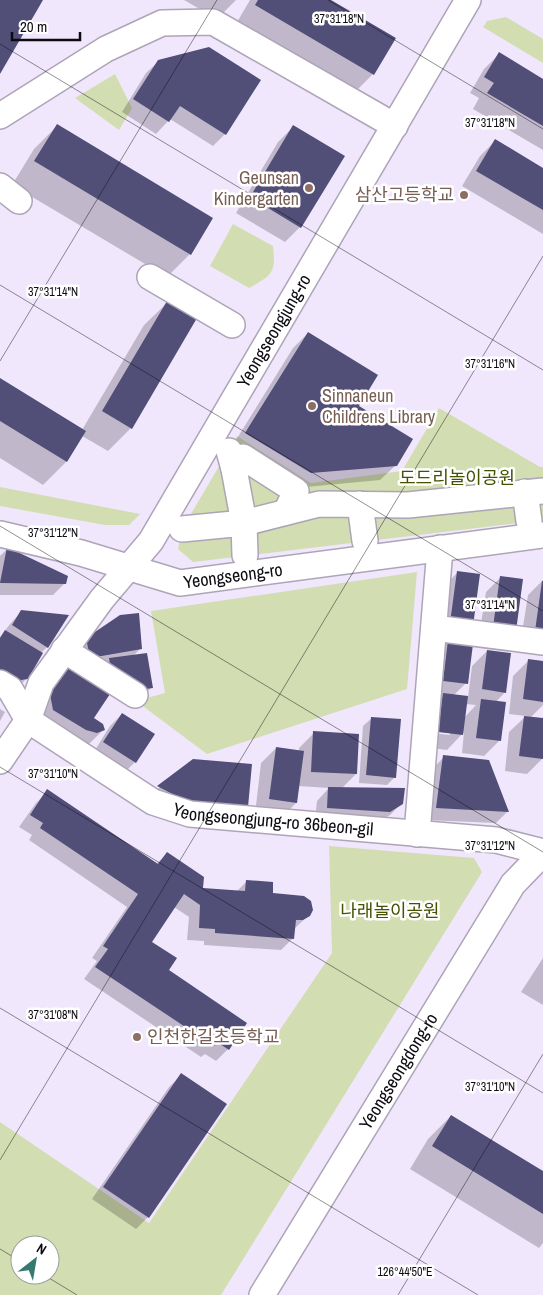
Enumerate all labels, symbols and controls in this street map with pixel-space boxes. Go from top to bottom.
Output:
scale bar [12,10,80,42]
text: 37°31'18"N [314,11,364,27]
text: 20 m [20,16,47,37]
text: 37°31'18"N [465,115,515,131]
place label: Geunsan Kindergarten [214,165,299,211]
marker: Geunsan Kindergarten [303,182,315,194]
place label: 삼산고등학교 [355,182,454,207]
marker: 삼산고등학교 [458,189,470,201]
street label: Yeongseongjung-ro [231,269,317,392]
text: 37°31'14"N [28,284,78,300]
text: 37°31'16"N [465,356,515,372]
place label: Sinnaneun Childrens Library [322,383,436,429]
marker: Sinnaneun Childrens Library [306,400,318,412]
park label: 도드리놀이공원 [399,465,515,490]
text: 37°31'12"N [28,525,78,541]
street label: Yeongseong-ro [182,557,284,594]
text: 37°31'14"N [465,597,515,613]
text: 37°31'10"N [28,766,78,782]
street label: Yeongseongjung-ro 36beon-gil [169,796,374,842]
text: 37°31'12"N [465,838,515,854]
park label: 나래놀이공원 [340,898,440,923]
text: 37°31'08"N [28,1007,78,1023]
street label: Yeongseongdong-ro [353,1008,443,1134]
place label: 인천한길초등학교 [147,1024,279,1049]
marker: 인천한길초등학교 [131,1031,143,1043]
text: 37°31'10"N [465,1079,515,1095]
north arrow [10,1235,60,1285]
text: N [34,1239,50,1259]
text: 126°44'50"E [377,1264,433,1280]

